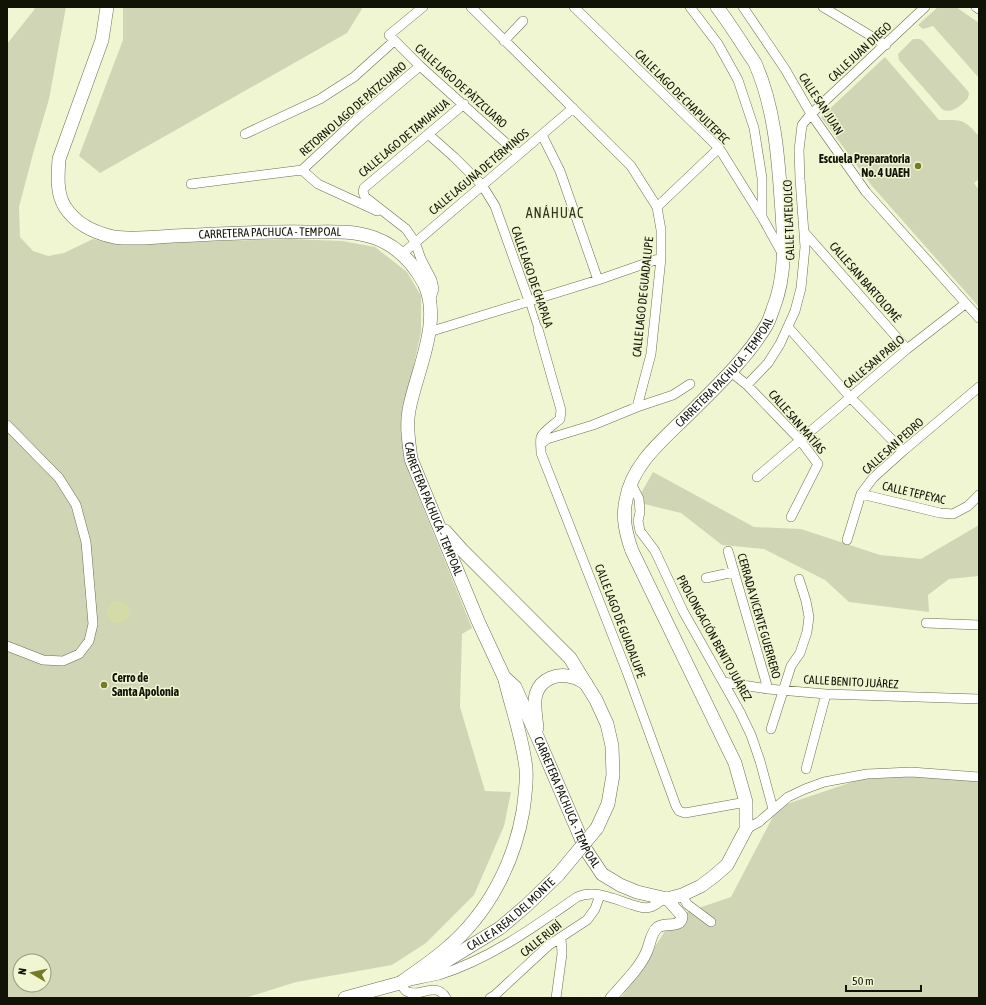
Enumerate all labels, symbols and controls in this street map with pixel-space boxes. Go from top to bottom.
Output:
street label: CALLE JUAN DIEGO [826,19,894,85]
street label: CALLE LAGO DE PÁTZCUARO [412,41,510,131]
street label: CALLE LAGO DE CHAPULTEPEC [632,47,733,148]
street label: RETORNO LAGO DE PÁTZCUARO [297,59,409,159]
street label: CALLE SAN JUAN [796,70,846,138]
street label: CALLE LAGO DE TAMIAHUA [356,96,452,180]
street label: CALLE LAGUNA DE TÉRMINOS [426,126,532,218]
place label: Escuela Preparatoria No. 4 UAEH [819,152,910,180]
marker: Escuela Preparatoria No. 4 UAEH [913,161,923,171]
street label: CALLE TLATELOLCO [781,179,797,261]
district label: ANÁHUAC [526,205,584,221]
street label: CALLE LAGO DE CHAPALA [508,224,556,330]
street label: CARRETERA PACHUCA - TEMPOAL [198,225,342,242]
street label: CALLE LAGO DE GUADALUPE [630,236,656,358]
street label: CALLE SAN BARTOLOMÉ [827,239,903,325]
street label: CARRETERA PACHUCA - TEMPOAL [672,315,777,430]
street label: CALLE SAN PABLO [841,332,907,392]
street label: CALLE SAN MATÍAS [766,387,828,457]
street label: CALLE SAN PEDRO [859,415,927,477]
street label: CARRETERA PACHUCA - TEMPOAL [402,441,466,578]
street label: CALLE TEPEYAC [881,479,948,507]
street label: CERRADA VICENTE GUERRERO [734,552,784,680]
street label: CALLE LAGO DE GUADALUPE [592,562,648,680]
street label: PROLONGACIÓN BENITO JUÁREZ [674,573,755,704]
place label: Cerro de Santa Apolonia [112,671,180,699]
street label: CALLE BENITO JUÁREZ [803,673,900,692]
marker: Cerro de Santa Apolonia [99,680,109,690]
street label: CARRETERA PACHUCA - TEMPOAL [531,734,603,871]
street label: CALLE A REAL DEL MONTE [464,875,558,954]
street label: CALLE RUBÍ [517,918,565,960]
north arrow [12,953,52,993]
text: N [16,967,29,976]
scale bar [846,967,921,993]
text: 50 m [852,974,874,988]

